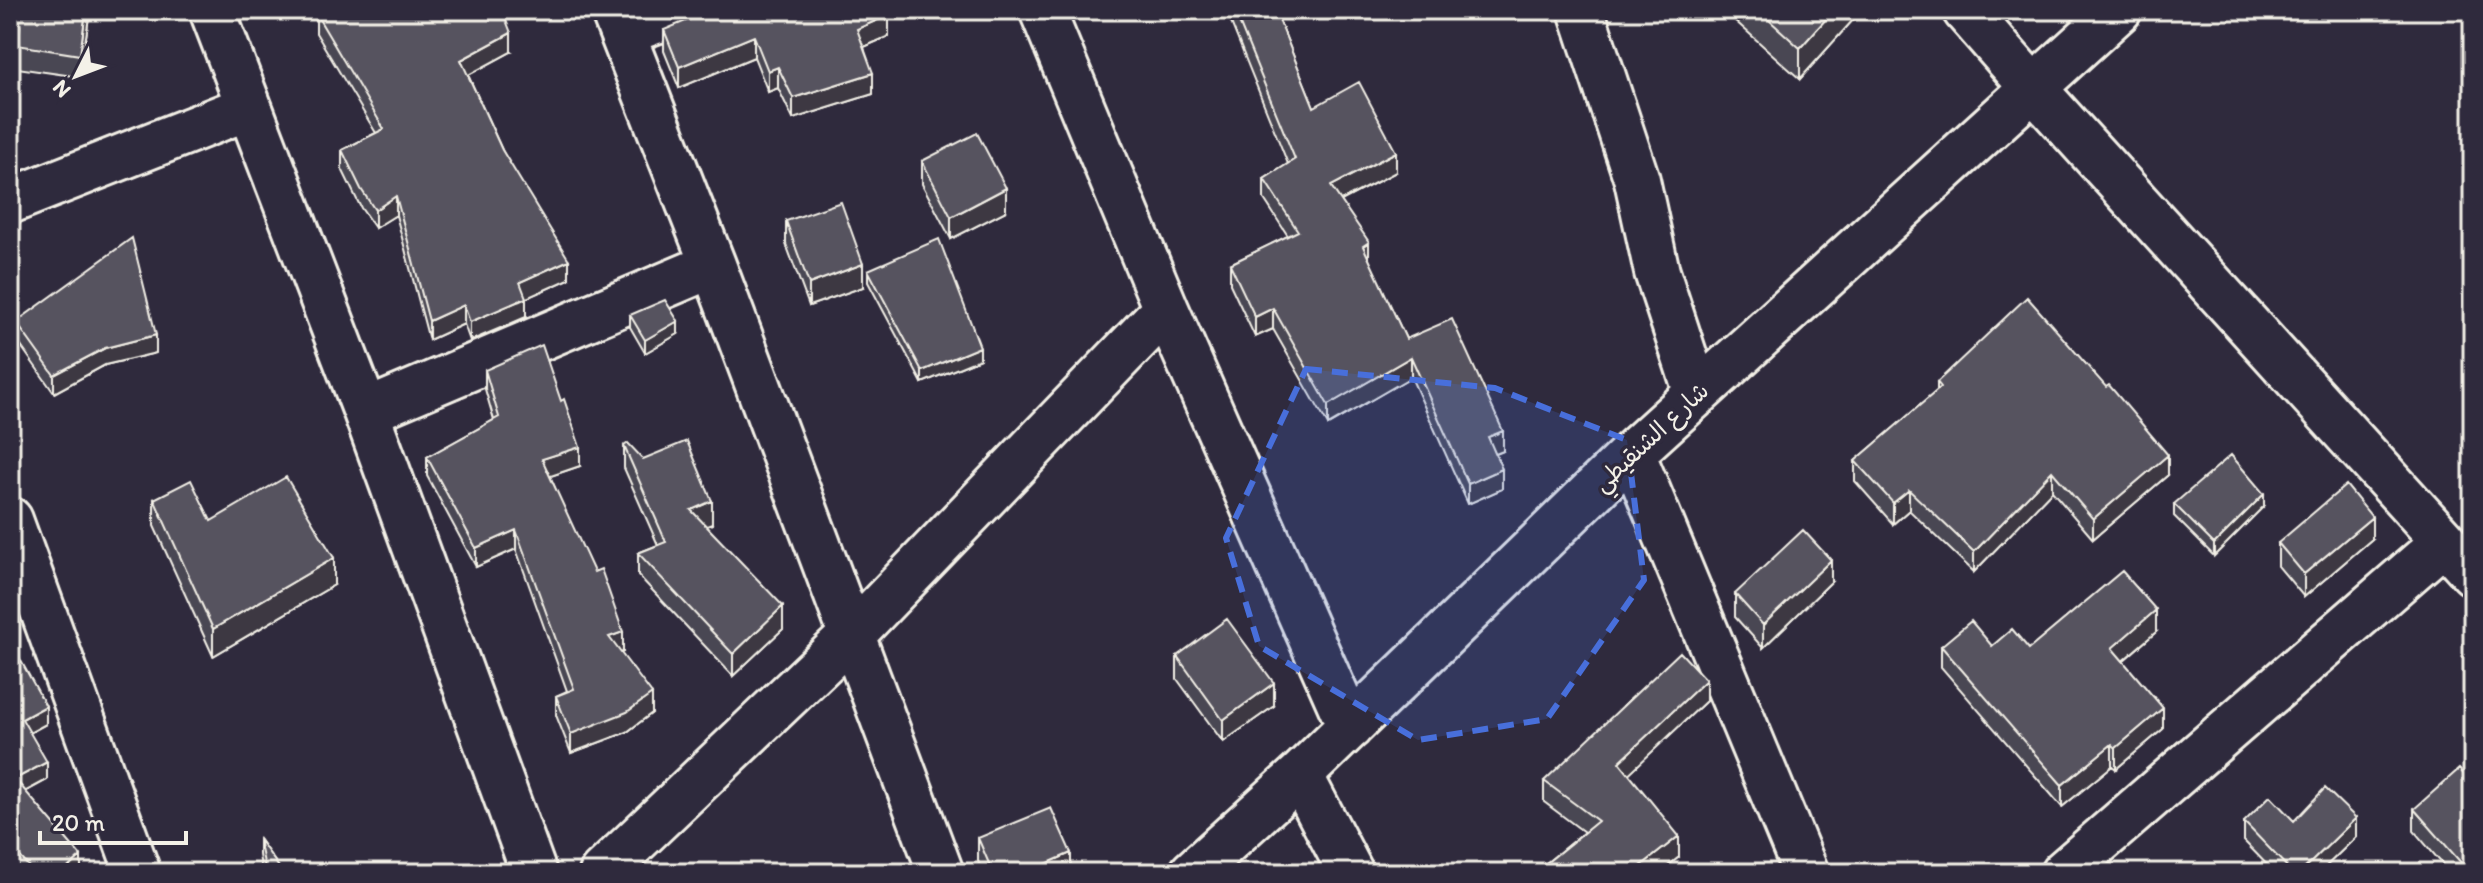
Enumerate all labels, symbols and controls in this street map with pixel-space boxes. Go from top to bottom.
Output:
north arrow [36,36,116,116]
text: N [47,74,77,104]
street label: شارع الشنقيطي [1587,376,1719,503]
scale bar [40,795,186,845]
text: 20 m [52,808,105,837]

